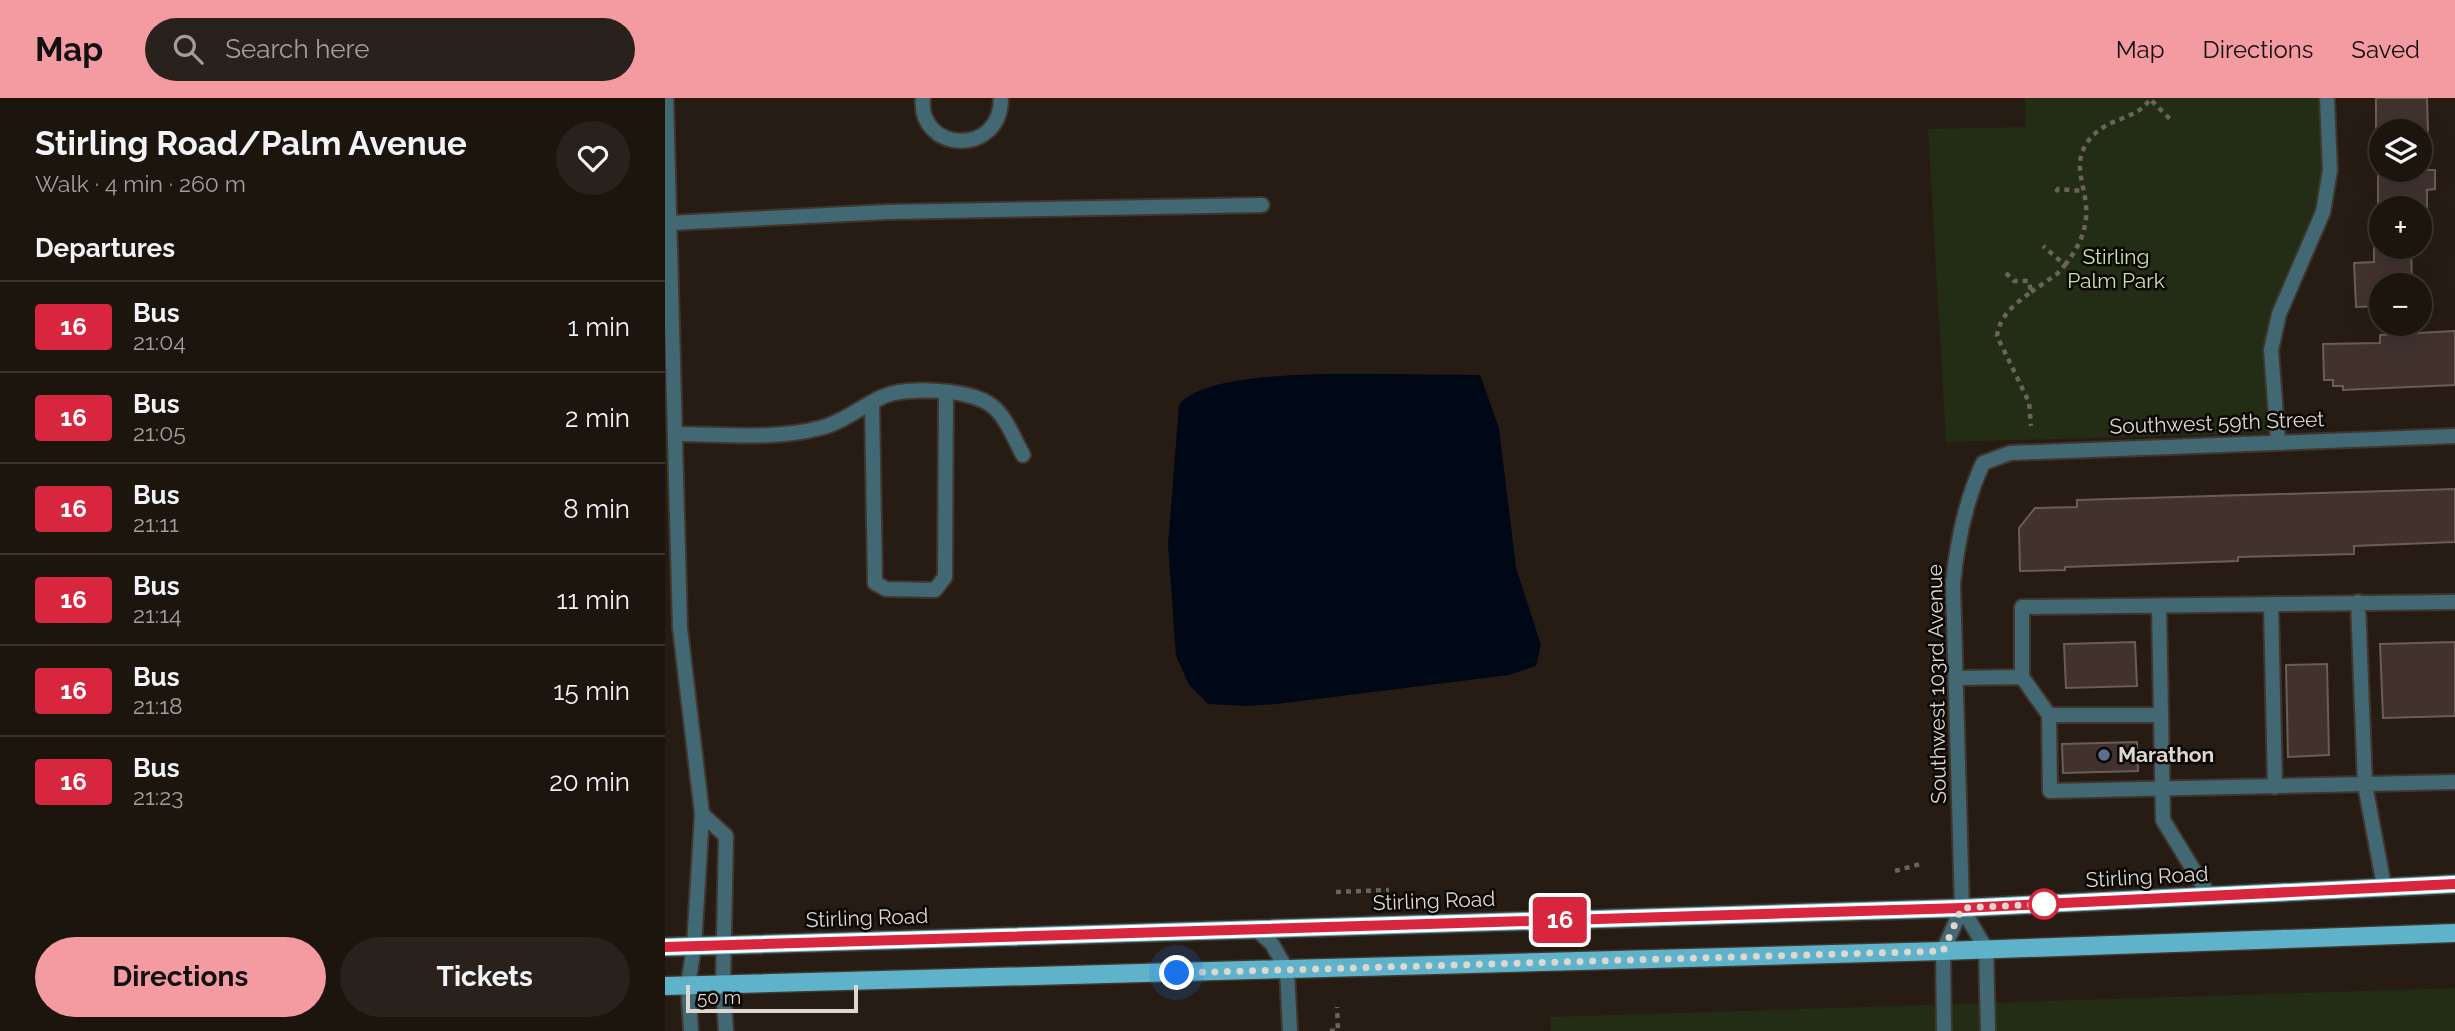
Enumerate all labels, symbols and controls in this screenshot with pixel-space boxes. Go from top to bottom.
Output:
search box [145,18,635,81]
text: Map [35,30,103,69]
icon: search [169,30,207,68]
text: Search here [225,34,370,64]
text: Map [2116,35,2165,64]
text: Directions [2203,35,2313,64]
text: Saved [2351,35,2420,64]
map controls [2369,119,2432,336]
button: layers [2369,119,2432,182]
button: heart [556,121,630,195]
text: Stirling Road/Palm Avenue [35,124,467,163]
text: Walk · 4 min · 260 m [35,170,246,197]
button: + [2369,196,2432,259]
text: Departures [35,233,175,263]
park label: Stirling Palm Park [2067,244,2165,293]
button: − [2369,273,2432,336]
text: Bus [133,298,180,328]
text: 16 [60,312,87,341]
text: 1 min [568,312,630,342]
text: 21:04 [133,328,186,355]
text: Bus [133,389,180,419]
text: 16 [60,403,87,432]
text: 2 min [565,403,630,433]
street label: Southwest 59th Street [2109,406,2325,439]
text: 21:05 [133,419,186,446]
text: Bus [133,480,180,510]
text: 16 [60,494,87,523]
text: 8 min [563,494,630,524]
text: 21:11 [133,510,179,537]
street label: Southwest 103rd Avenue [1922,564,1951,804]
text: Bus [133,571,180,601]
text: 16 [60,585,87,614]
text: 11 min [556,585,630,615]
text: 21:14 [133,601,182,628]
text: Bus [133,662,180,692]
text: 16 [60,676,87,705]
text: 15 min [553,676,630,706]
text: 21:18 [133,692,183,719]
place label: Marathon [2118,742,2214,767]
marker: Marathon [2096,747,2112,763]
text: Bus [133,753,180,783]
text: 16 [60,767,87,796]
text: 20 min [549,767,630,797]
text: 21:23 [133,783,183,810]
street label: Stirling Road [2085,861,2209,892]
street label: Stirling Road [1372,886,1496,915]
unlabelled marker [2029,889,2059,919]
line badge: 16 [1529,897,1591,943]
street label: Stirling Road [805,903,929,932]
text: 16 [1547,905,1573,934]
button: Directions [35,937,326,1017]
button: Tickets [340,937,630,1017]
your location [1159,955,1194,990]
scale bar [686,982,857,1014]
text: 50 m [697,986,741,1008]

